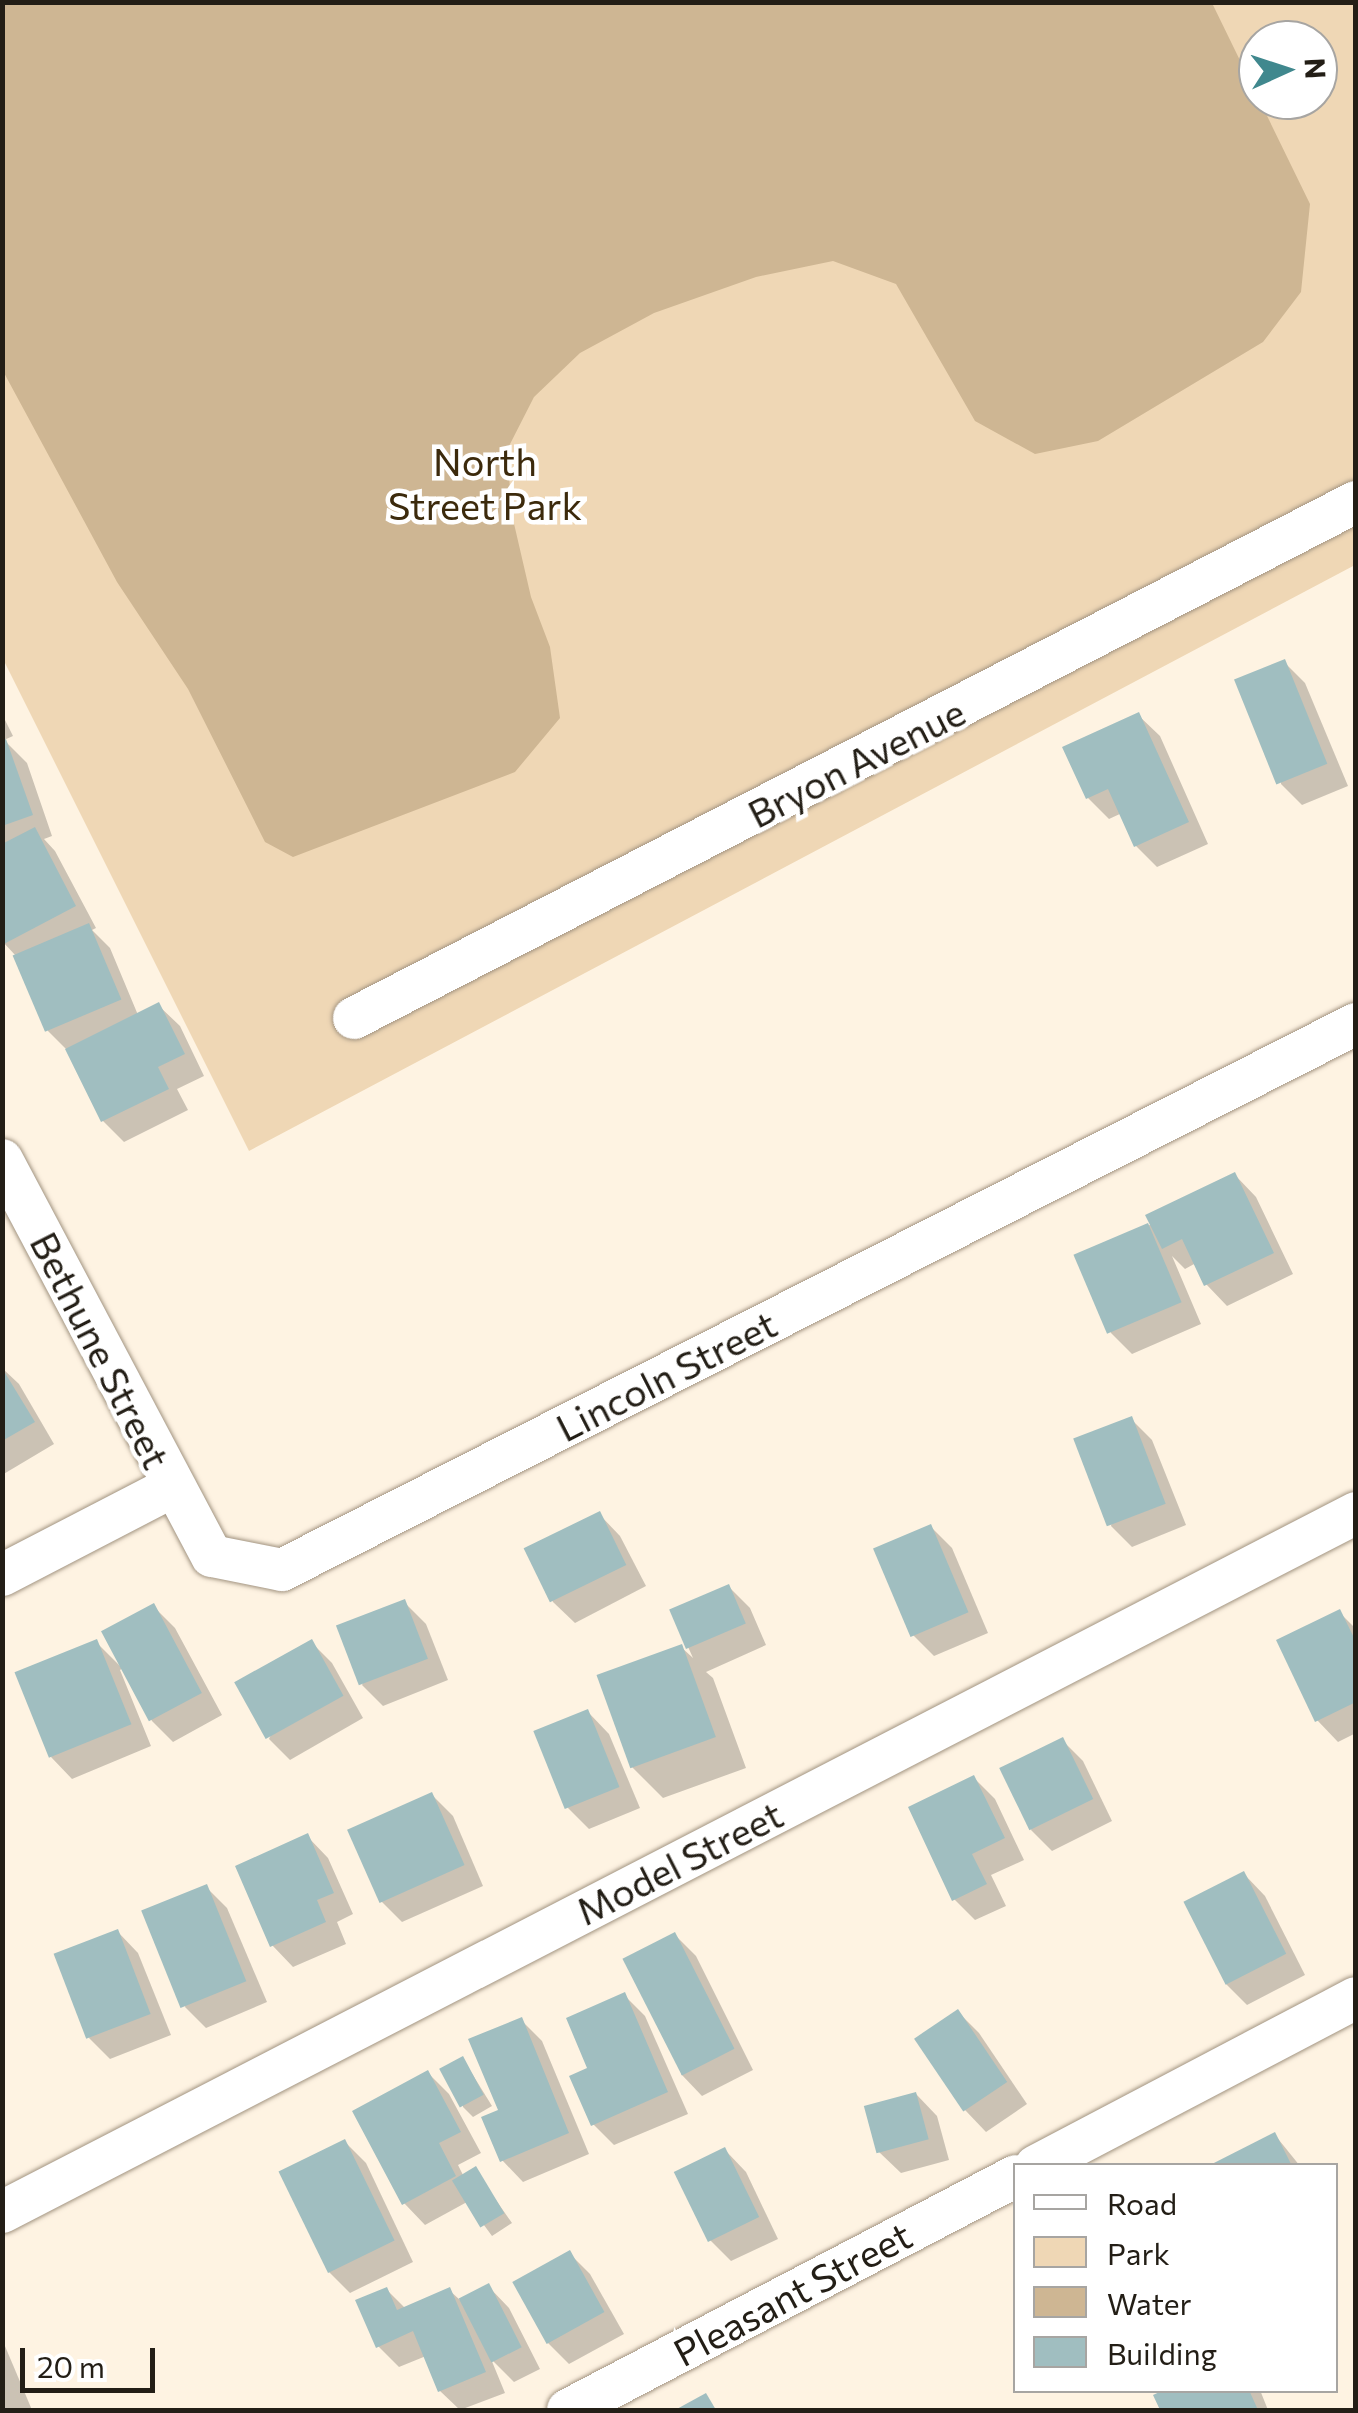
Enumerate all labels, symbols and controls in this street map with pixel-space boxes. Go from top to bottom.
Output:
north arrow [1238,20,1338,120]
text: N [1298,57,1333,80]
park label: North Street Park [388,438,582,528]
street label: Bryon Avenue [740,688,972,836]
street label: Bethune Street [22,1224,180,1476]
street label: Lincoln Street [548,1300,784,1450]
street label: Model Street [568,1791,790,1933]
legend [1013,2163,1338,2393]
text: Road [1107,2184,1177,2221]
street label: Pleasant Street [665,2211,919,2375]
text: Park [1107,2234,1170,2271]
text: Water [1107,2284,1192,2321]
scale bar [25,2328,160,2390]
text: Building [1107,2334,1217,2371]
text: 20 m [37,2347,105,2384]

